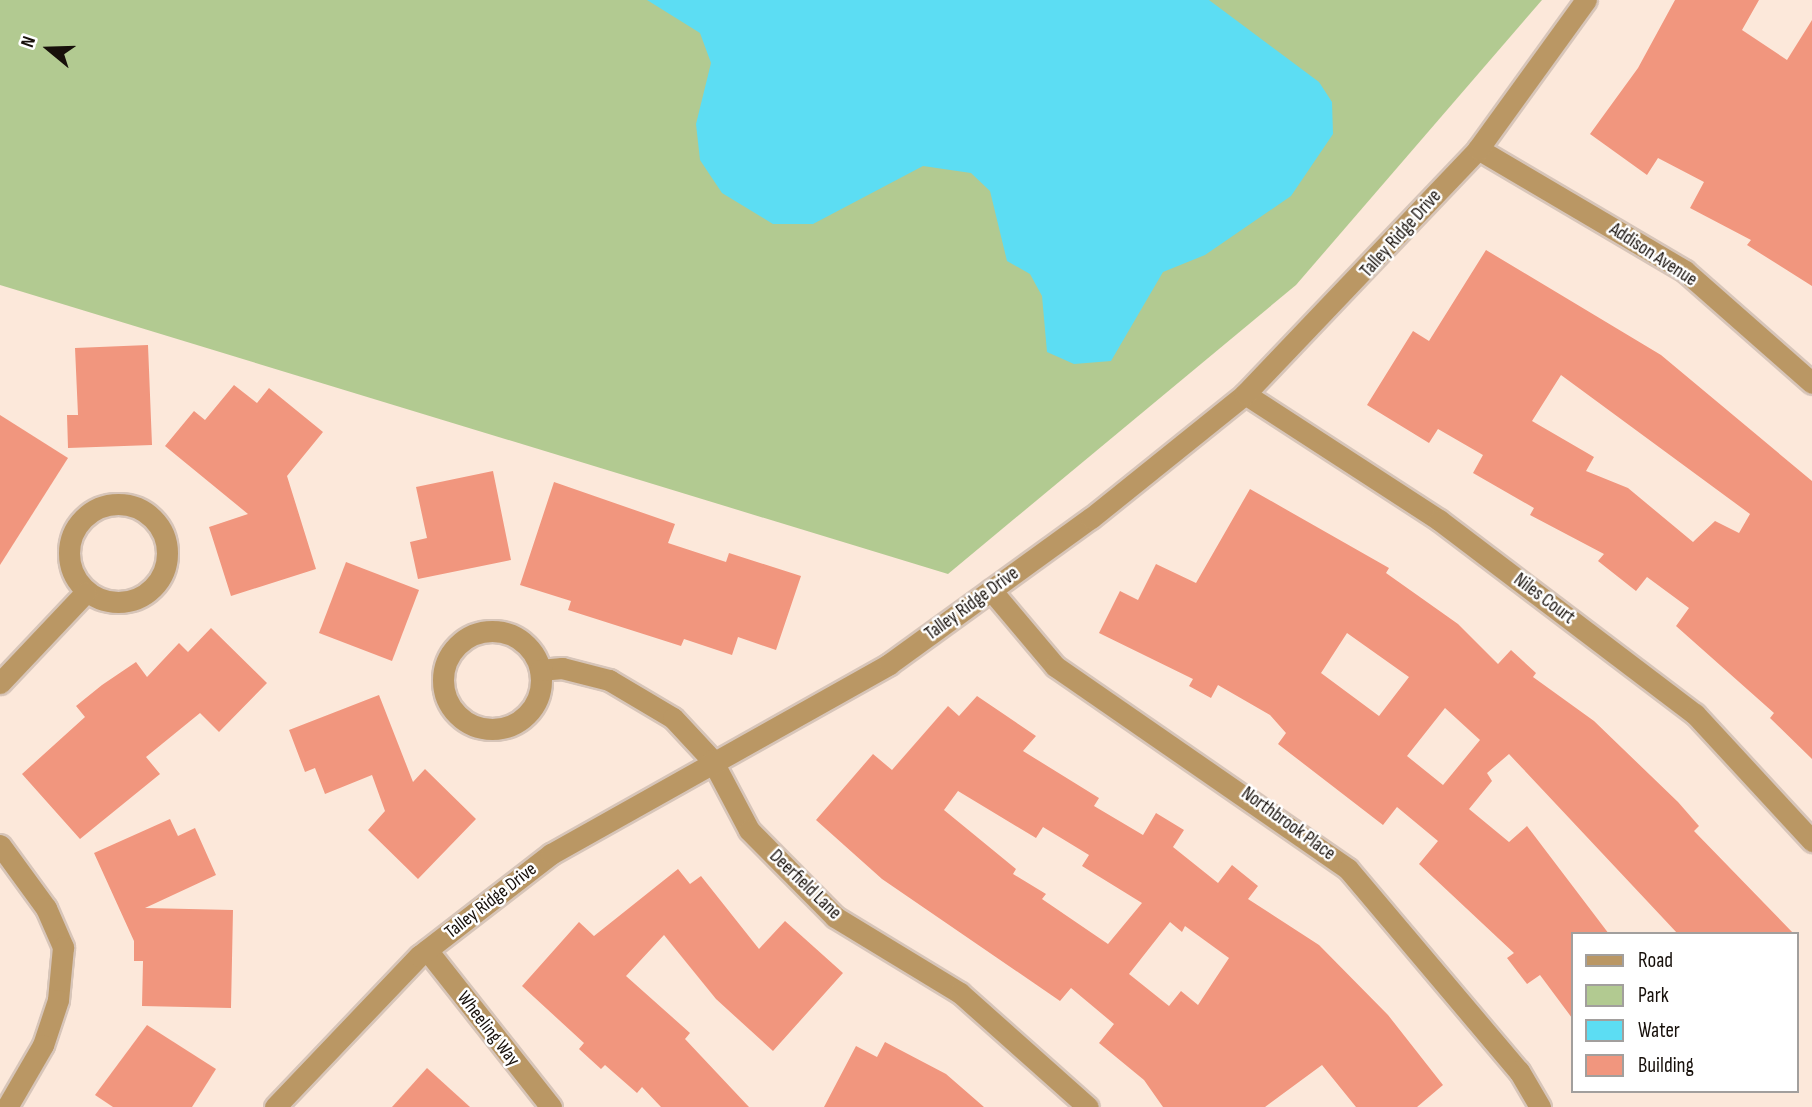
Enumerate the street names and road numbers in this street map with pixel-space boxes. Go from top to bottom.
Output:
street label: Talley Ridge Drive [1356,185,1446,283]
street label: Addison Avenue [1605,218,1701,292]
street label: Talley Ridge Drive [921,562,1023,646]
street label: Niles Court [1509,569,1579,629]
street label: Northbrook Place [1237,782,1339,866]
street label: Deerfield Lane [764,845,846,925]
street label: Talley Ridge Drive [441,858,541,944]
street label: Wheeling Way [452,987,524,1071]

